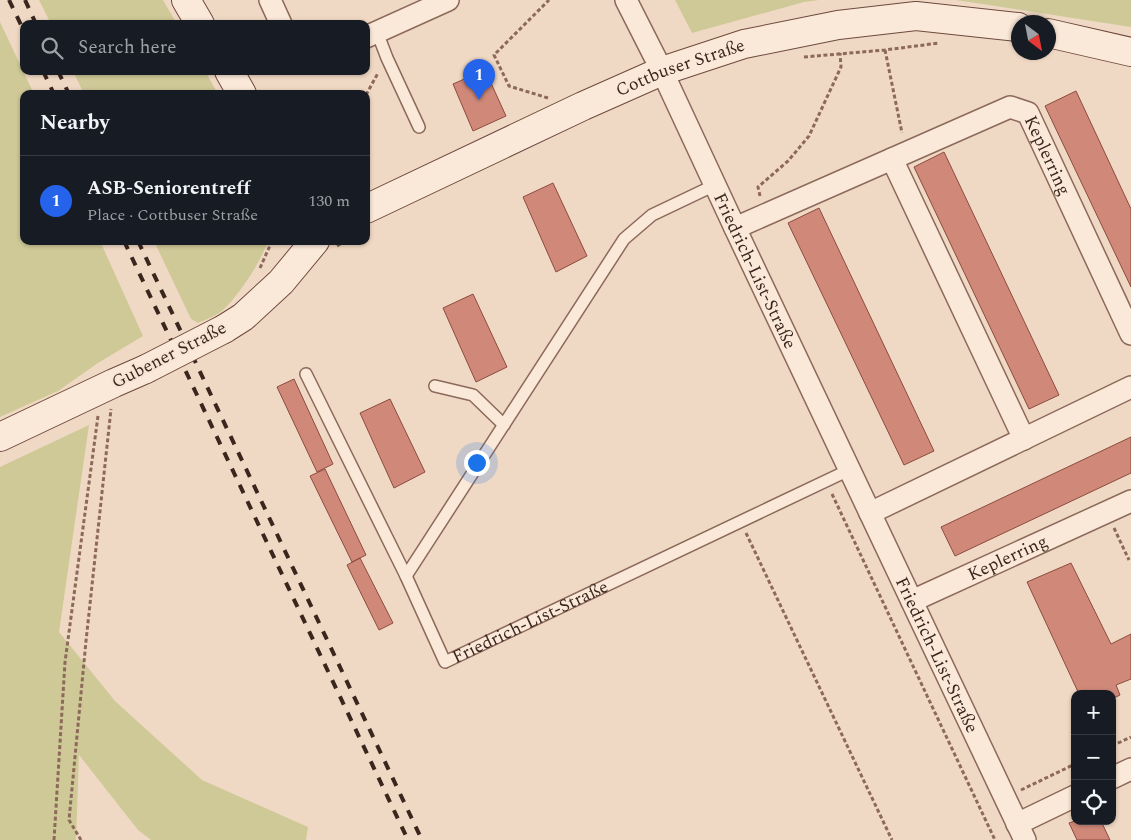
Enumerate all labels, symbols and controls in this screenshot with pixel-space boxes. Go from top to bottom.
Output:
north arrow [1011,15,1056,60]
search box [20,20,370,75]
street label: Cottbuser Straße [611,31,748,103]
text: Search here [78,33,177,62]
icon: search [38,34,66,62]
pin: 1 [463,59,495,100]
text: Nearby [40,107,110,139]
street label: Keplerring [1017,111,1078,200]
text: ASB-Seniorentreff [87,174,250,203]
street label: Friedrich-List-Straße [707,188,804,353]
text: 1 [52,189,60,213]
text: 130 m [308,189,350,213]
text: Place · Cottbuser Straße [87,203,258,227]
street label: Gubener Straße [107,314,231,396]
your location [464,450,490,476]
street label: Keplerring [963,527,1052,587]
street label: Friedrich-List-Straße [889,572,986,737]
street label: Friedrich-List-Straße [447,573,613,670]
map controls [1071,690,1116,825]
button: + [1071,690,1116,735]
button: − [1071,735,1116,780]
button: locate [1071,780,1116,825]

